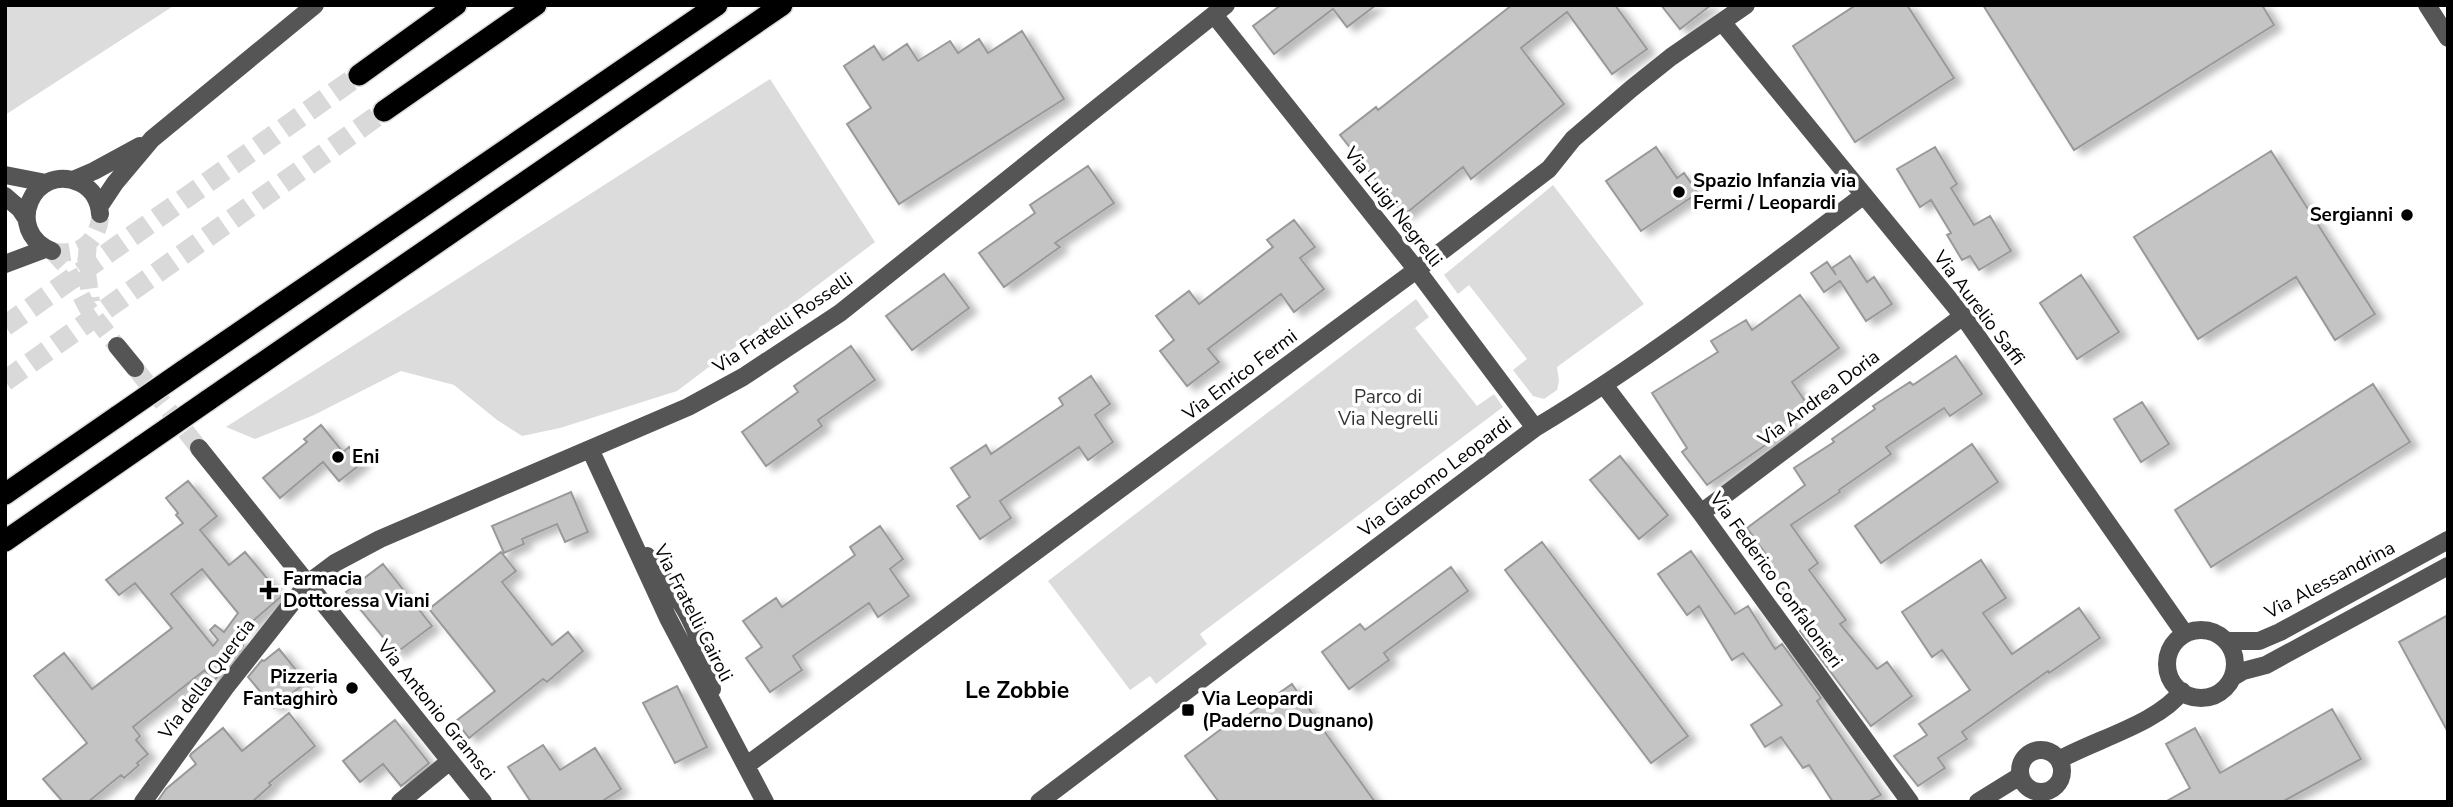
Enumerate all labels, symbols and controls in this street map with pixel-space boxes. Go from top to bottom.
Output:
street label: Via Luigi Negrelli [1337,141,1448,272]
place label: Spazio Infanzia via Fermi / Leopardi [1693,168,1856,216]
marker: Spazio Infanzia via Fermi / Leopardi [1671,184,1687,200]
place label: Sergianni [2310,202,2393,228]
marker: Sergianni [2399,207,2415,223]
street label: Via Aurelio Saffi [1927,244,2031,371]
street label: Via Fratelli Rosselli [707,266,858,380]
street label: Via Enrico Fermi [1177,323,1303,427]
street label: Via Andrea Doria [1752,344,1885,453]
park label: Parco di Via Negrelli [1337,384,1438,432]
street label: Via Giacomo Leopardi [1352,411,1517,544]
place label: Eni [352,444,379,470]
marker: Eni [330,449,346,465]
street label: Via Federico Confalonieri [1703,486,1849,673]
street label: Via Alessandrina [2259,535,2400,626]
street label: Via Fratelli Cairoli [647,539,739,686]
place label: Farmacia Dottoressa Viani [283,566,430,614]
marker: Farmacia Dottoressa Viani [261,582,277,598]
street label: Via della Quercia [152,613,261,746]
street label: Via Antonio Gramsci [371,633,501,786]
place label: Pizzeria Fantaghirò [243,664,338,712]
district label: Le Zobbie [965,675,1069,706]
marker: Pizzeria Fantaghirò [344,680,360,696]
place label: Via Leopardi (Paderno Dugnano) [1201,686,1375,734]
marker: Via Leopardi (Paderno Dugnano) [1180,702,1196,718]

